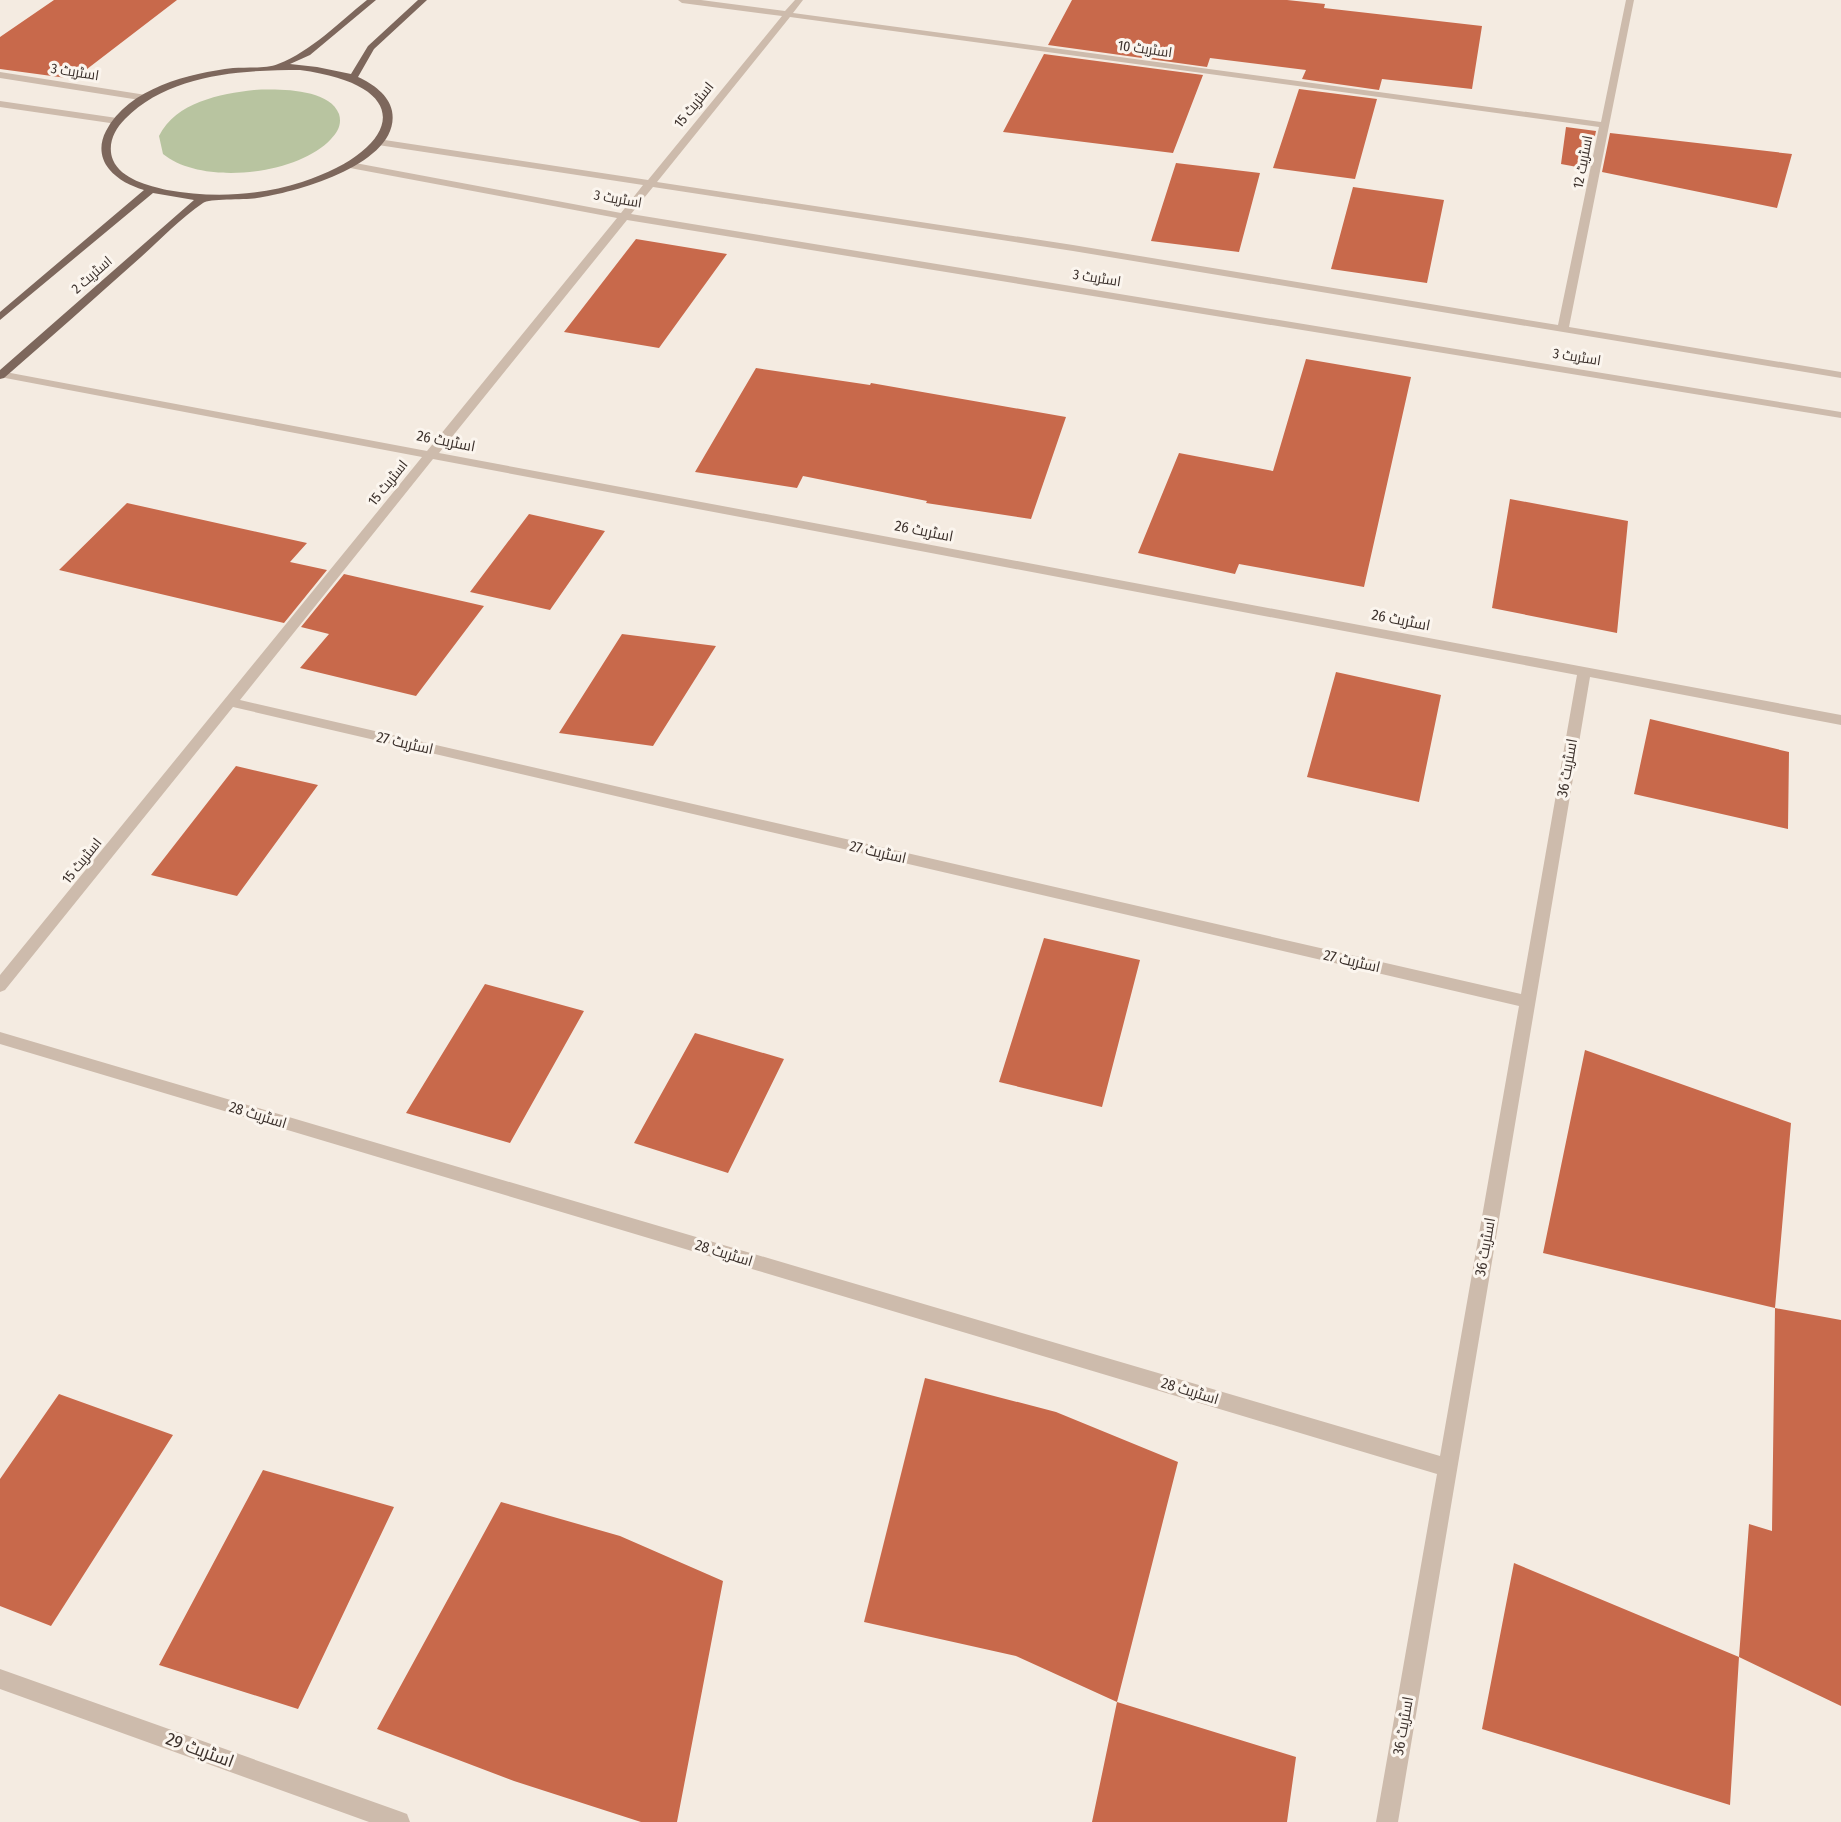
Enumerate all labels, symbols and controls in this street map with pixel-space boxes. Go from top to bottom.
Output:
street label: اسٹریٹ 10 [1117,37,1173,61]
street label: اسٹریٹ 3 [50,60,100,84]
street label: اسٹریٹ 15 [670,79,718,131]
street label: اسٹریٹ 12 [1570,134,1596,190]
street label: اسٹریٹ 3 [593,186,643,212]
street label: اسٹریٹ 2 [68,253,116,297]
street label: اسٹریٹ 3 [1072,266,1122,290]
street label: اسٹریٹ 3 [1552,345,1602,369]
street label: اسٹریٹ 26 [415,427,477,455]
street label: اسٹریٹ 15 [364,457,412,509]
street label: اسٹریٹ 26 [893,517,955,545]
street label: اسٹریٹ 26 [1370,606,1432,634]
street label: اسٹریٹ 27 [375,728,435,758]
street label: اسٹریٹ 36 [1553,737,1581,799]
street label: اسٹریٹ 15 [58,835,106,887]
street label: اسٹریٹ 27 [848,837,908,867]
street label: اسٹریٹ 27 [1322,946,1382,976]
street label: اسٹریٹ 28 [227,1098,289,1132]
street label: اسٹریٹ 36 [1471,1216,1499,1278]
street label: اسٹریٹ 28 [693,1236,755,1270]
street label: اسٹریٹ 28 [1159,1374,1221,1408]
street label: اسٹریٹ 36 [1389,1695,1417,1757]
street label: اسٹریٹ 29 [163,1728,237,1772]

